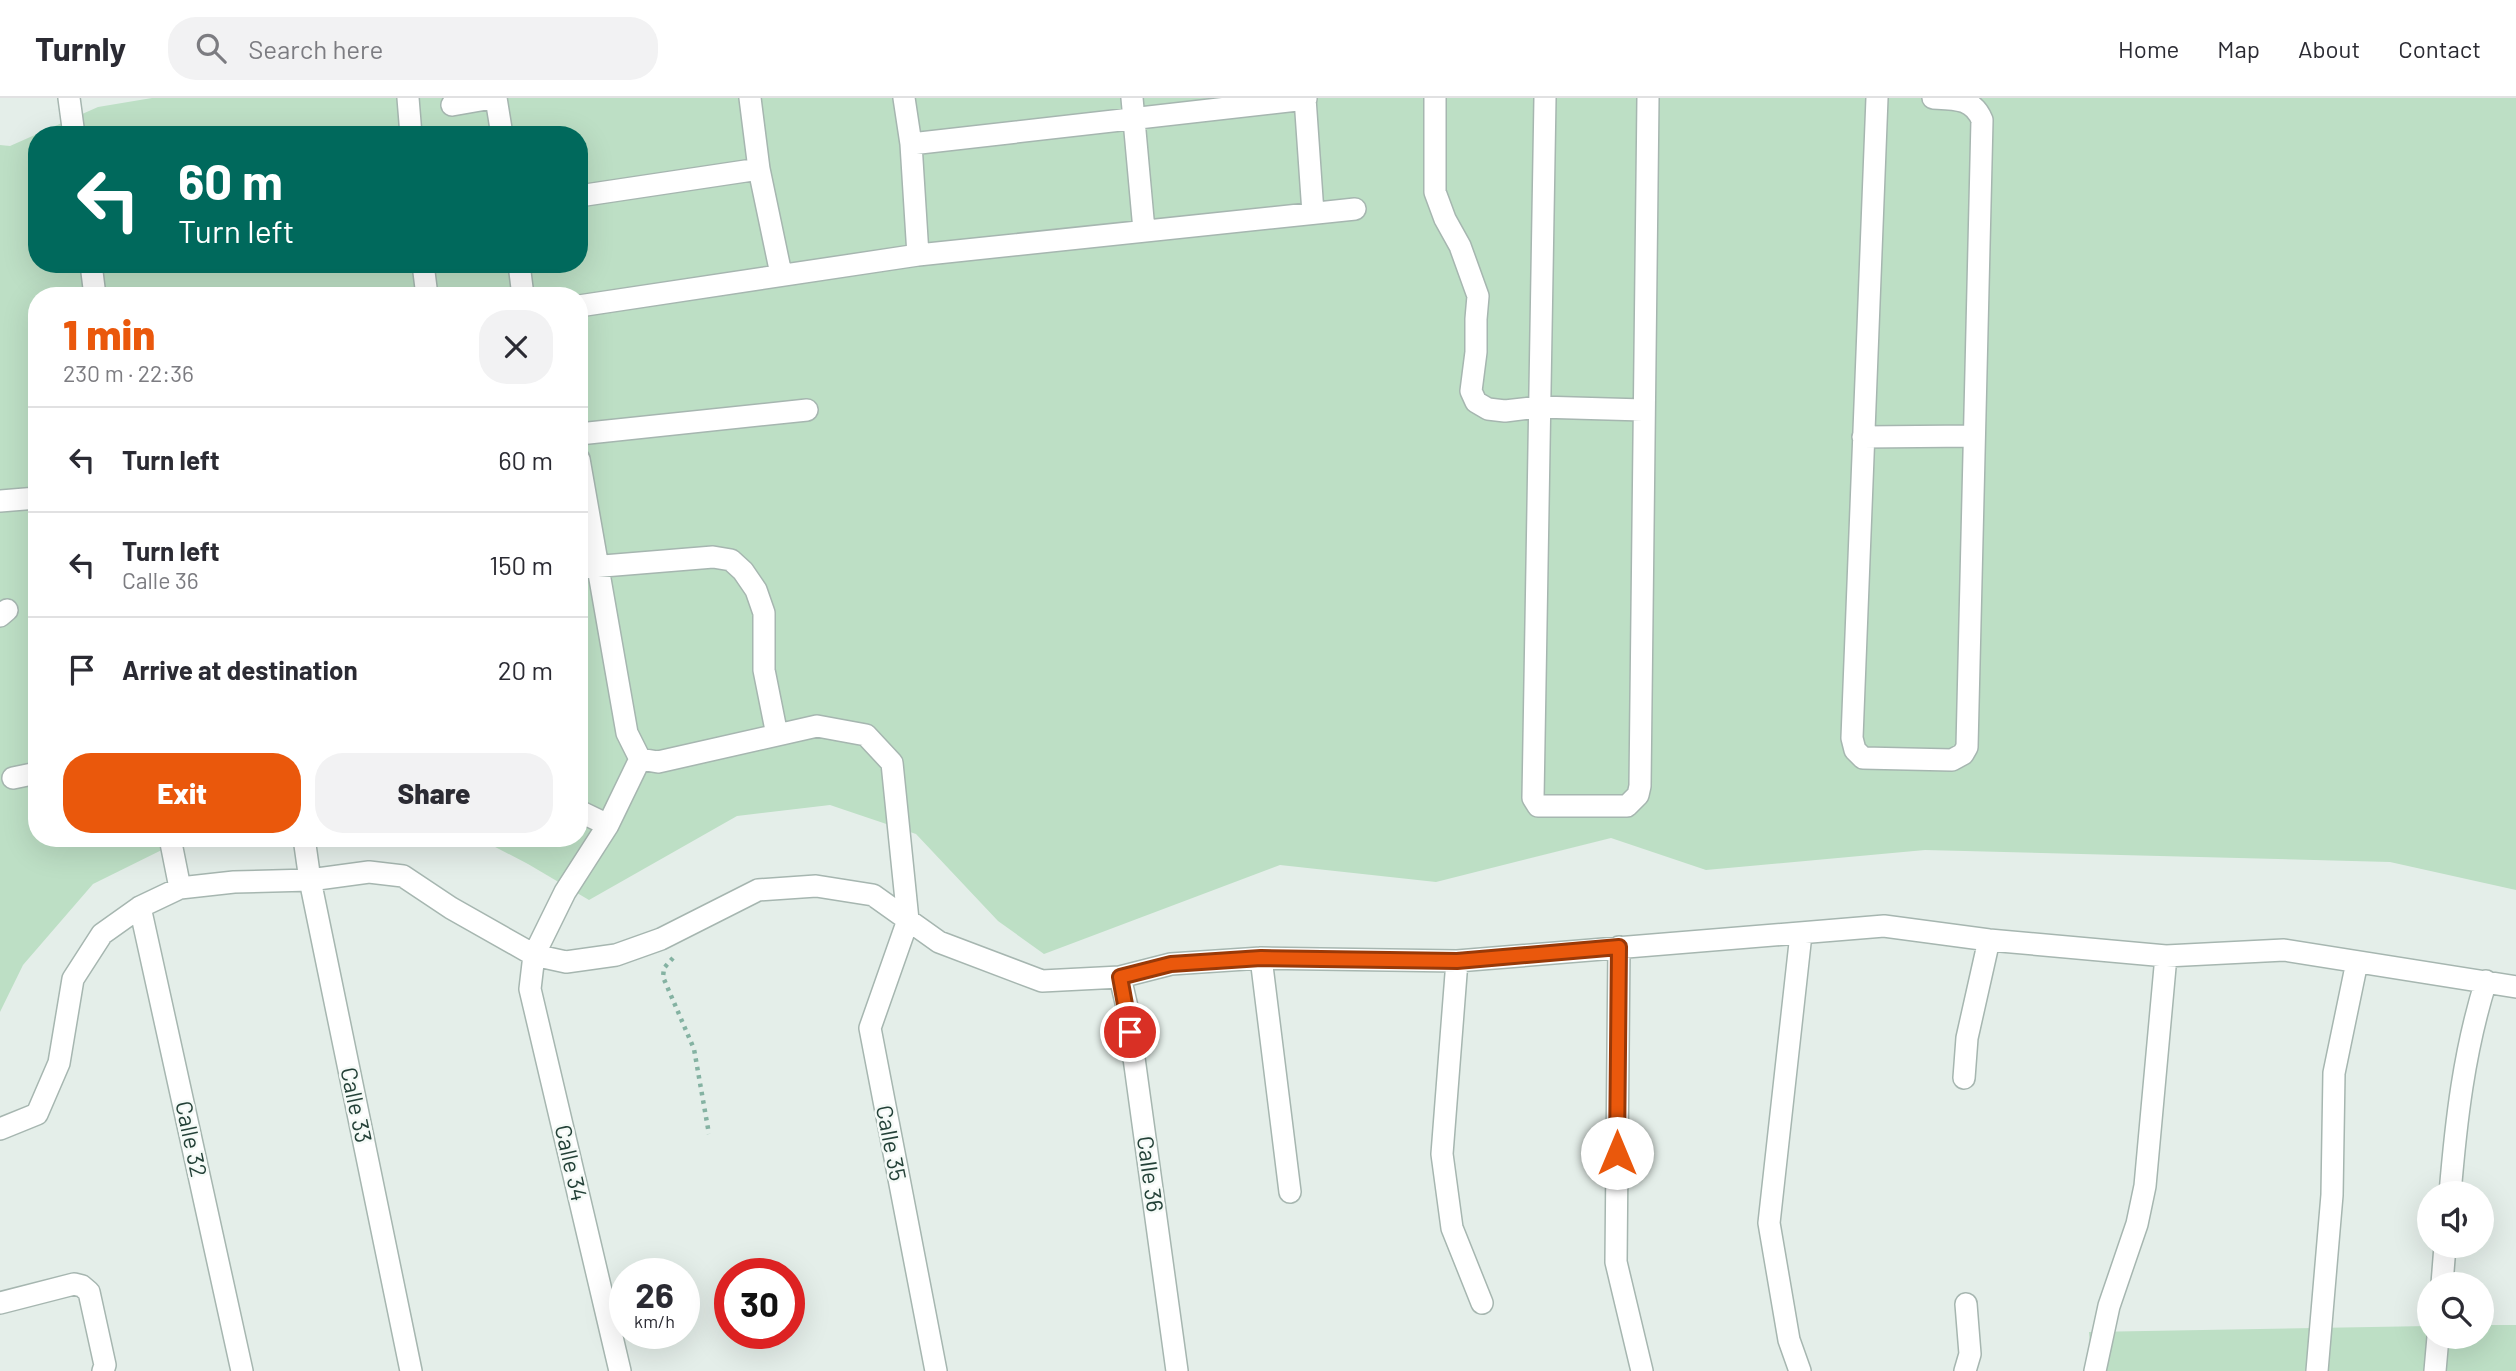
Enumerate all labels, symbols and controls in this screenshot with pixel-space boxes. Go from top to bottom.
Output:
search box [168,17,658,80]
text: Turnly [35,28,126,68]
icon: search [192,29,230,67]
text: Search here [248,33,383,64]
text: Home [2118,34,2179,63]
text: Map [2217,34,2260,63]
text: About [2298,34,2360,63]
text: Contact [2398,34,2481,63]
text: 60 m [178,151,283,210]
icon: left [63,154,154,245]
text: Turn left [178,211,295,249]
text: 1 min [63,308,155,358]
button: close [479,310,553,384]
text: 230 m · 22:36 [63,359,194,387]
icon: left [63,441,101,479]
text: Turn left [122,444,220,475]
text: 60 m [498,444,553,475]
text: Turn left [122,535,220,566]
icon: left [63,546,101,584]
text: 150 m [489,549,553,580]
text: Calle 36 [122,566,199,594]
icon: arrive [63,651,101,689]
text: Arrive at destination [122,654,358,685]
text: 20 m [498,654,553,685]
button: Exit [63,753,301,833]
button: Share [315,753,553,833]
pin [1100,1002,1160,1062]
icon: arrive [1111,1013,1149,1051]
street label: Calle 33 [335,1064,379,1145]
street label: Calle 32 [170,1098,214,1179]
street label: Calle 35 [871,1103,913,1183]
position arrow [1580,1116,1654,1190]
street label: Calle 34 [550,1122,594,1204]
street label: Calle 36 [1132,1134,1170,1214]
map controls [2417,1181,2494,1349]
button: sound [2417,1181,2494,1258]
speed limit sign: 30 [714,1258,805,1349]
button: search [2417,1272,2494,1349]
text: 26 [635,1273,674,1315]
text: km/h [634,1310,675,1332]

